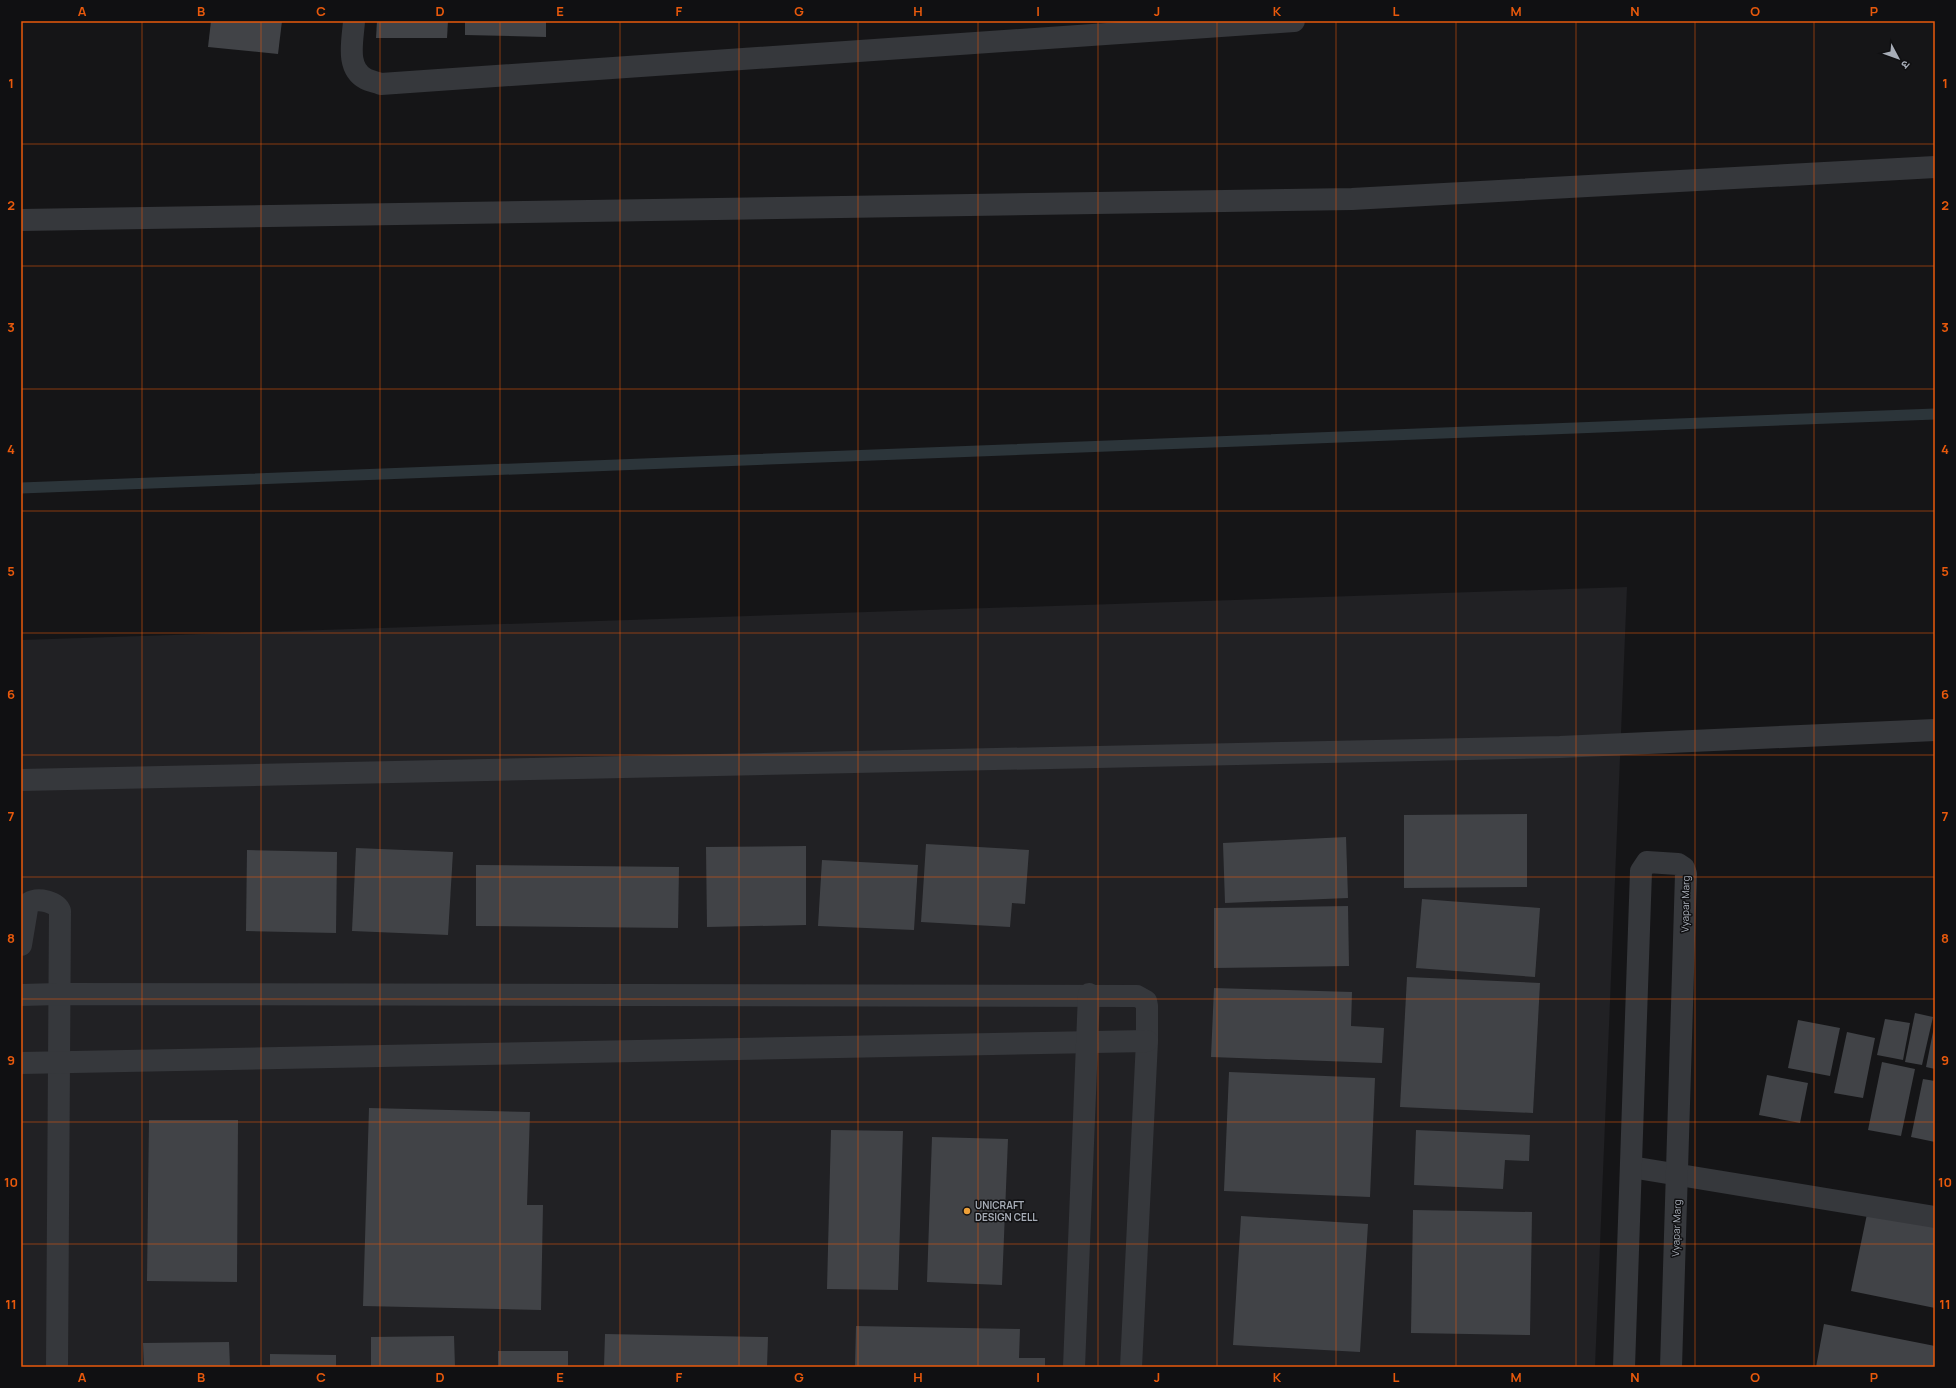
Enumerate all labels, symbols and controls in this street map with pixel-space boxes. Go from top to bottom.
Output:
text: A [78,2,87,20]
text: B [197,2,205,20]
text: C [316,2,326,20]
text: D [435,2,445,20]
text: E [556,2,564,20]
text: F [676,2,683,20]
text: G [794,2,804,20]
text: H [913,2,923,20]
text: I [1036,2,1040,20]
text: J [1154,2,1160,20]
text: K [1273,2,1282,20]
text: L [1393,2,1400,20]
text: M [1510,2,1522,20]
text: N [1630,2,1640,20]
text: O [1750,2,1760,20]
text: P [1870,2,1878,20]
north arrow [1878,38,1918,78]
text: उ [1898,58,1914,73]
text: 1 [8,74,14,92]
text: 1 [1942,74,1948,92]
text: 2 [7,196,15,214]
text: 2 [1941,196,1949,214]
text: 3 [7,318,15,336]
text: 3 [1941,318,1949,336]
text: 4 [7,440,15,458]
text: 4 [1941,440,1949,458]
text: 5 [7,562,15,580]
text: 5 [1941,562,1949,580]
text: 6 [7,685,15,703]
text: 6 [1941,685,1949,703]
text: 7 [8,807,15,825]
text: 7 [1942,807,1949,825]
street label: Vyapar Marg [1678,875,1692,933]
text: 8 [7,929,15,947]
text: 8 [1941,929,1949,947]
text: 9 [7,1051,15,1069]
text: 9 [1941,1051,1949,1069]
text: 10 [4,1173,18,1191]
text: 10 [1938,1173,1952,1191]
place label: UNICRAFT DESIGN CELL [975,1198,1038,1224]
street label: Vyapar Marg [1668,1199,1684,1257]
marker: UNICRAFT DESIGN CELL [962,1206,972,1216]
text: 11 [5,1295,17,1313]
text: 11 [1939,1295,1951,1313]
text: A [78,1368,87,1386]
text: B [197,1368,205,1386]
text: C [316,1368,326,1386]
text: D [435,1368,445,1386]
text: E [556,1368,564,1386]
text: F [676,1368,683,1386]
text: G [794,1368,804,1386]
text: H [913,1368,923,1386]
text: I [1036,1368,1040,1386]
text: J [1154,1368,1160,1386]
text: K [1273,1368,1282,1386]
text: L [1393,1368,1400,1386]
text: M [1510,1368,1522,1386]
text: N [1630,1368,1640,1386]
text: O [1750,1368,1760,1386]
text: P [1870,1368,1878,1386]

